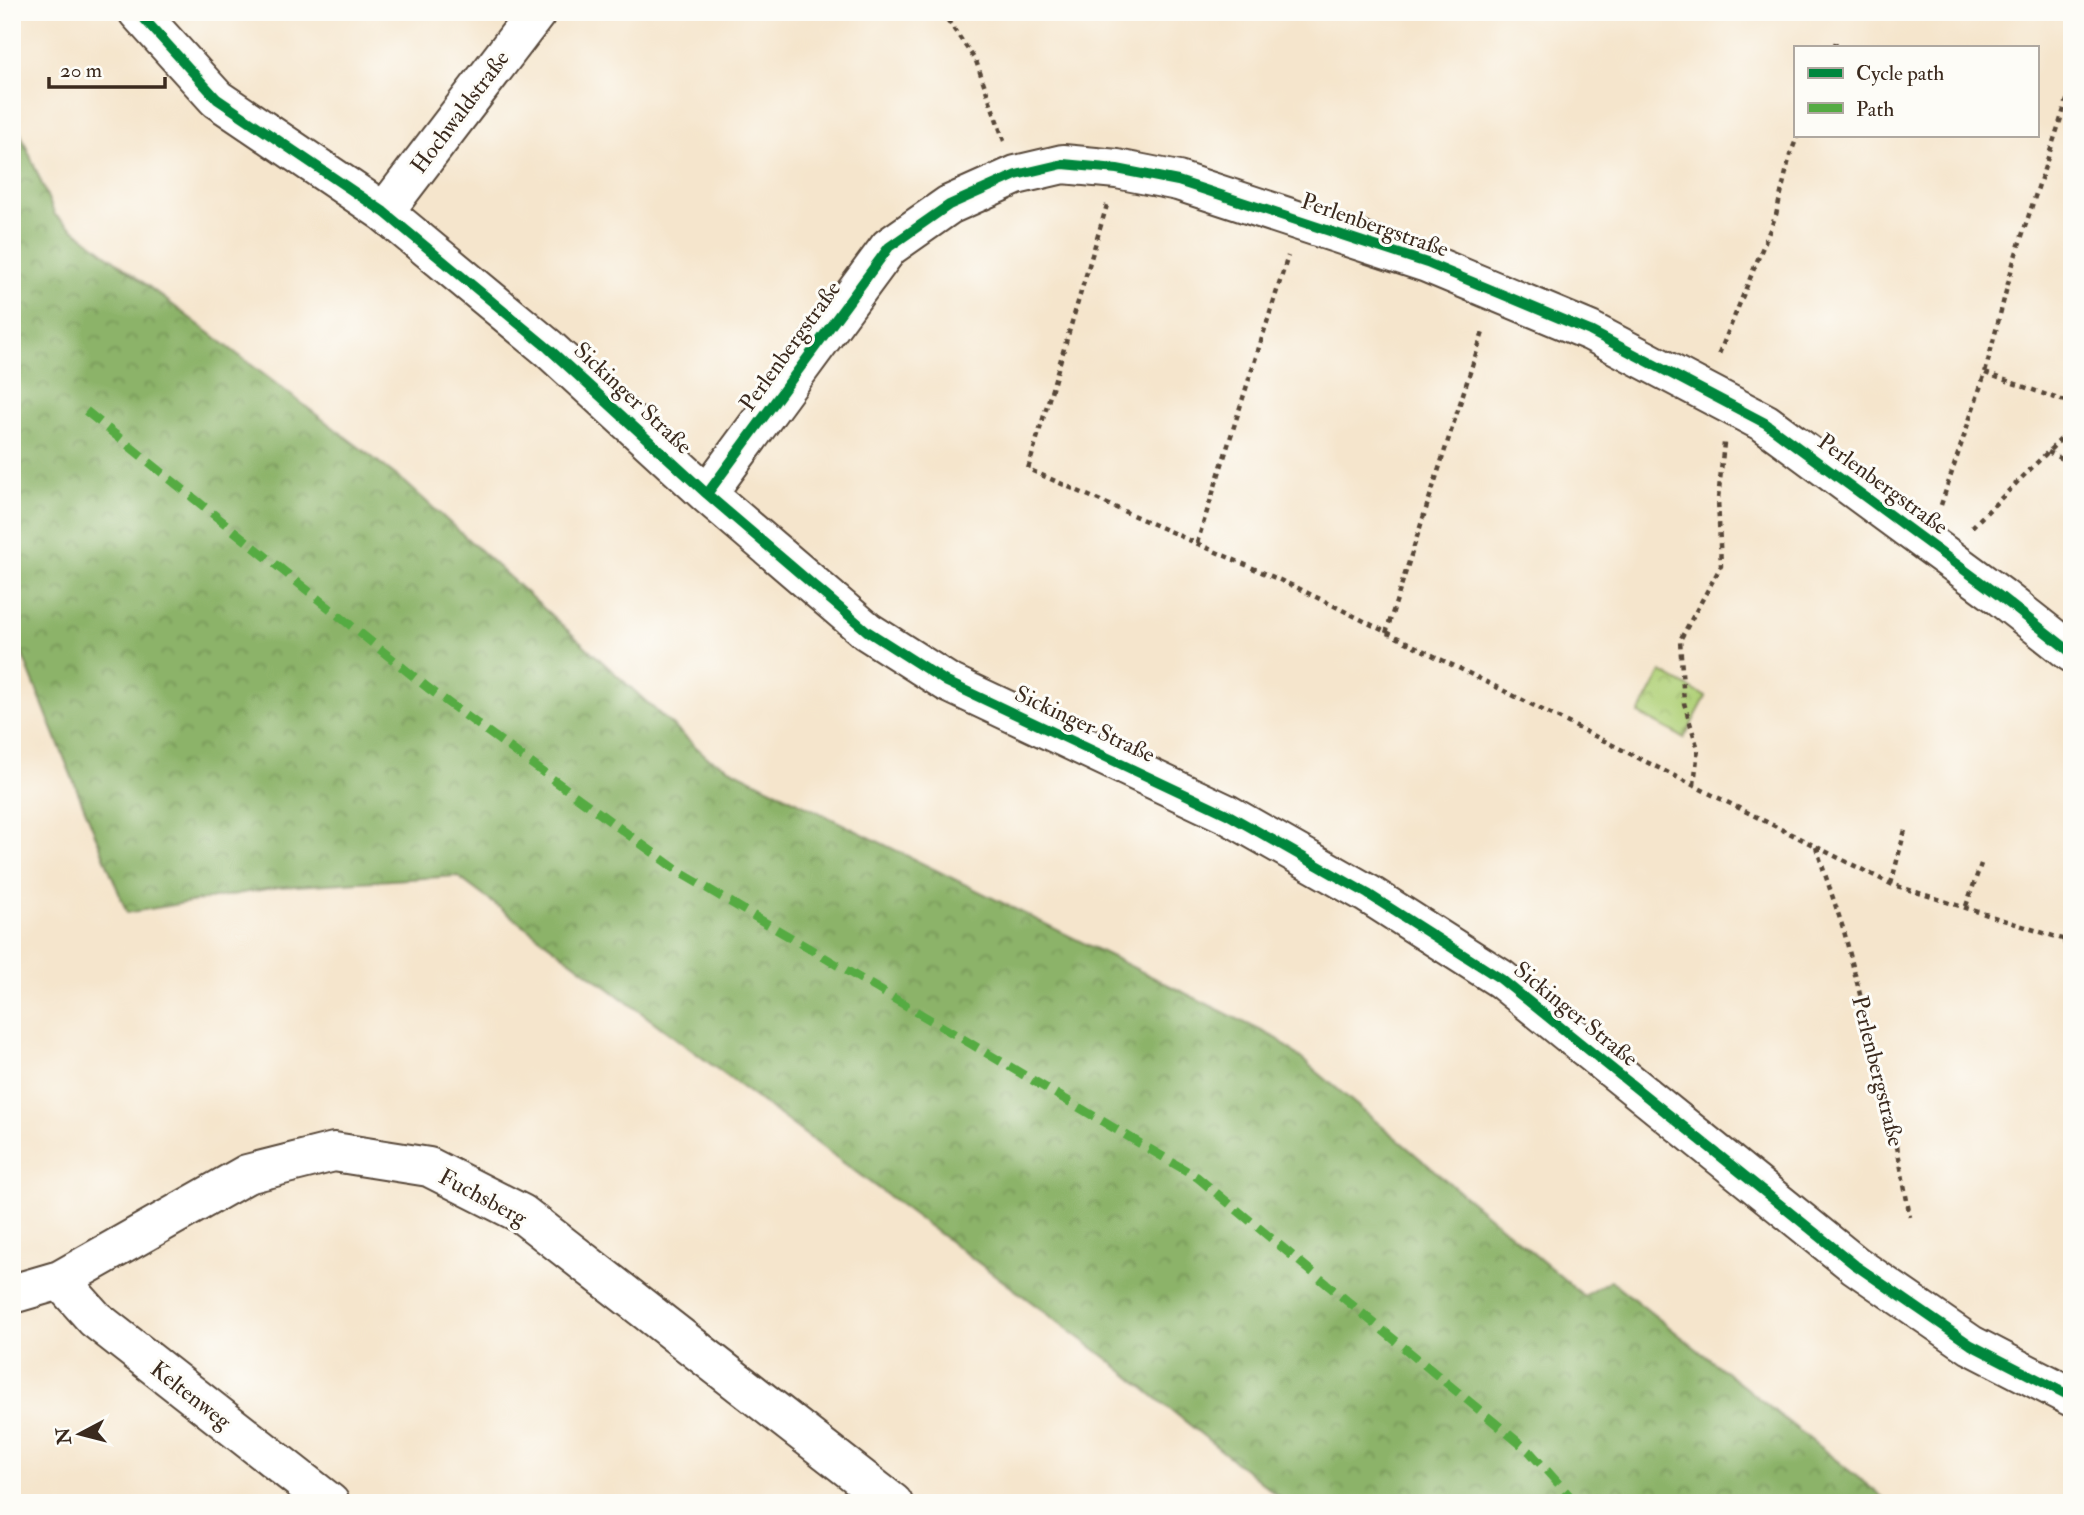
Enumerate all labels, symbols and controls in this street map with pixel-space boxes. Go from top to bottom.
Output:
street label: Hochwaldstraße [404,44,516,179]
scale bar [49,46,164,90]
legend [1794,46,2038,136]
text: 20 m [60,57,102,84]
text: Cycle path [1856,60,1944,87]
text: Path [1856,96,1894,123]
street label: Perlenbergstraße [1297,186,1453,264]
street label: Perlenbergstraße [733,275,847,417]
street label: Sickinger Straße [568,336,699,461]
street label: Perlenbergstraße [1812,427,1954,541]
street label: Sickinger Straße [1010,679,1160,769]
street label: Sickinger Straße [1508,955,1644,1073]
street label: Perlenbergstraße [1845,993,1911,1150]
street label: Fuchsberg [434,1162,533,1233]
street label: Keltenweg [145,1354,238,1436]
north arrow [46,1400,116,1470]
text: N [51,1425,77,1447]

